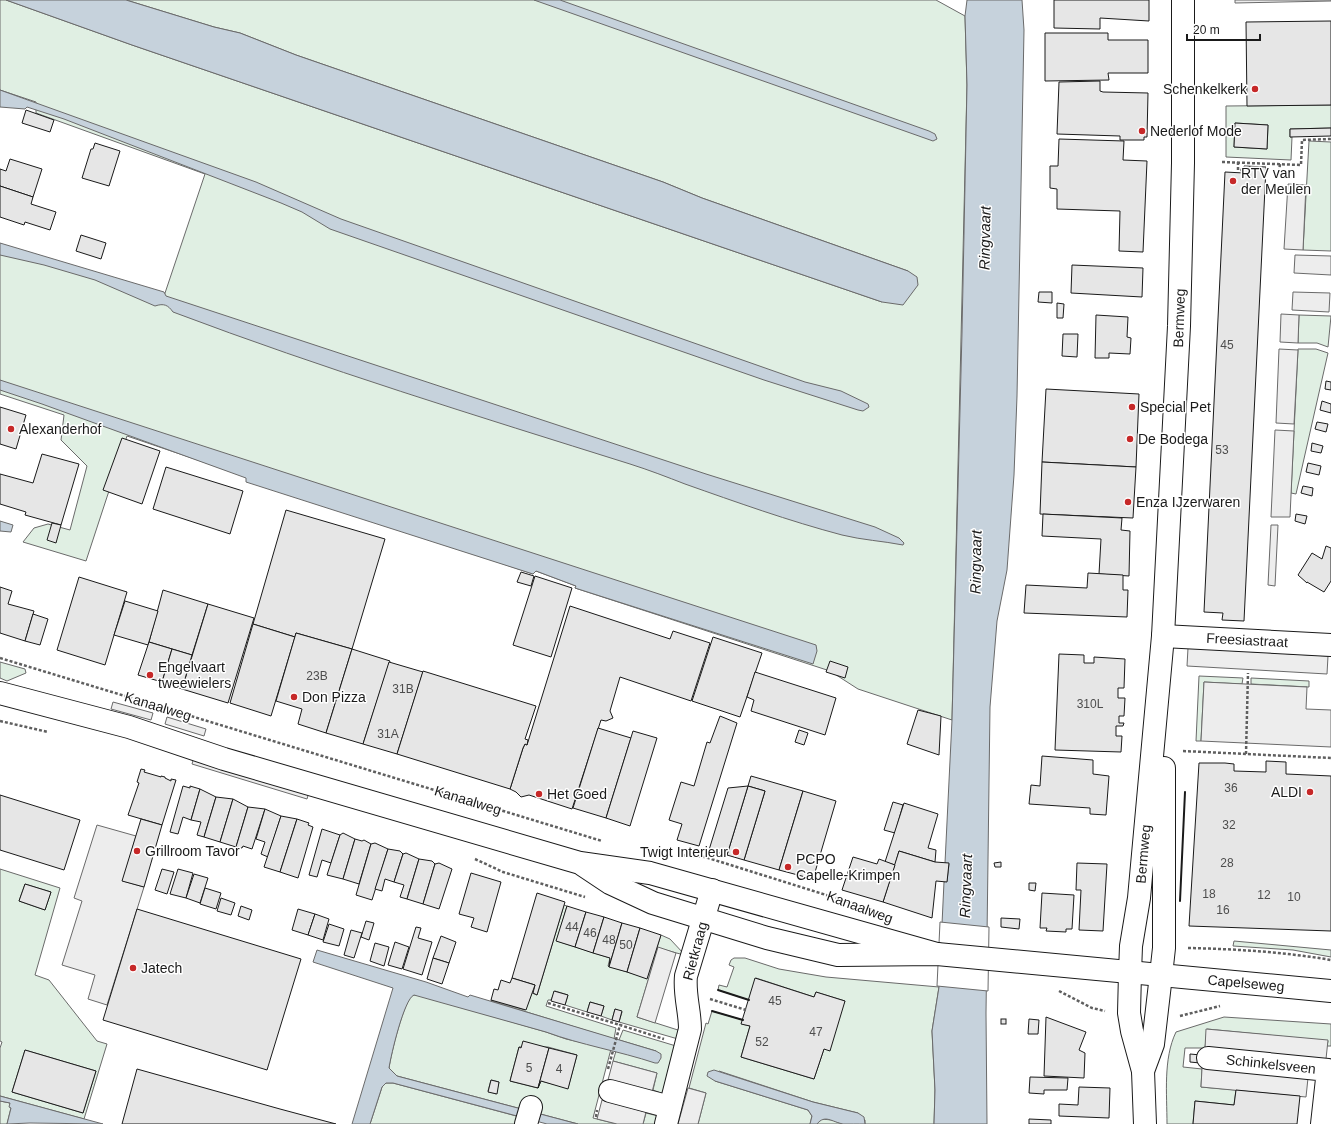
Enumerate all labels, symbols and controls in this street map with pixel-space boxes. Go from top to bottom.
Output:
scale bar [1187,16,1260,42]
text: 20 m [1193,23,1220,37]
place label: Schenkelkerk [1163,81,1248,97]
marker: Schenkelkerk [1250,84,1260,94]
place label: Nederlof Mode [1150,123,1242,139]
marker: Nederlof Mode [1137,126,1147,136]
place label: RTV van der Meulen [1241,165,1311,197]
marker: RTV van der Meulen [1228,176,1238,186]
water label: Ringvaart [975,205,994,270]
street label: Bermweg [1170,288,1188,348]
house number: 45 [1220,338,1234,352]
place label: Special Pet [1140,399,1211,415]
marker: Special Pet [1127,402,1137,412]
place label: Alexanderhof [19,421,102,437]
marker: Alexanderhof [6,424,16,434]
place label: De Bodega [1138,431,1208,447]
marker: De Bodega [1125,434,1135,444]
house number: 53 [1215,443,1229,457]
place label: Enza IJzerwaren [1136,494,1240,510]
marker: Enza IJzerwaren [1123,497,1133,507]
water label: Ringvaart [966,529,985,594]
street label: Freesiastraat [1206,630,1288,650]
place label: Engelvaart tweewielers [158,659,231,691]
house number: 23B [306,669,328,683]
marker: Engelvaart tweewielers [145,670,155,680]
house number: 31B [392,682,414,696]
street label: Kanaalweg [123,688,193,724]
place label: Don Pizza [302,689,366,705]
marker: Don Pizza [289,692,299,702]
house number: 310L [1077,697,1104,711]
house number: 31A [377,727,399,741]
house number: 36 [1224,781,1238,795]
street label: Kanaalweg [433,782,503,818]
place label: ALDI [1271,784,1302,800]
place label: Het Goed [547,786,607,802]
marker: ALDI [1305,787,1315,797]
marker: Het Goed [534,789,544,799]
house number: 32 [1222,818,1236,832]
street label: Bermweg [1132,824,1154,884]
place label: Grillroom Tavor [145,843,240,859]
place label: Twigt Interieur [640,844,728,860]
marker: Grillroom Tavor [132,846,142,856]
marker: Twigt Interieur [731,847,741,857]
place label: PCPO Capelle-Krimpen [796,851,900,883]
water label: Ringvaart [956,853,975,918]
house number: 28 [1220,856,1234,870]
marker: PCPO Capelle-Krimpen [783,862,793,872]
house number: 18 [1202,887,1216,901]
street label: Kanaalweg [825,888,895,926]
house number: 12 [1257,888,1271,902]
house number: 10 [1287,890,1301,904]
house number: 16 [1216,903,1230,917]
house number: 44 [565,920,579,934]
street label: Rietkraag [680,920,710,982]
house number: 46 [583,926,597,940]
house number: 48 [602,933,616,947]
house number: 50 [619,938,633,952]
place label: Jatech [141,960,182,976]
marker: Jatech [128,963,138,973]
street label: Capelseweg [1207,972,1285,994]
house number: 45 [768,994,782,1008]
house number: 47 [809,1025,823,1039]
house number: 52 [755,1035,769,1049]
street label: Schinkelsveen [1225,1051,1317,1077]
house number: 5 [526,1061,533,1075]
house number: 4 [556,1062,563,1076]

